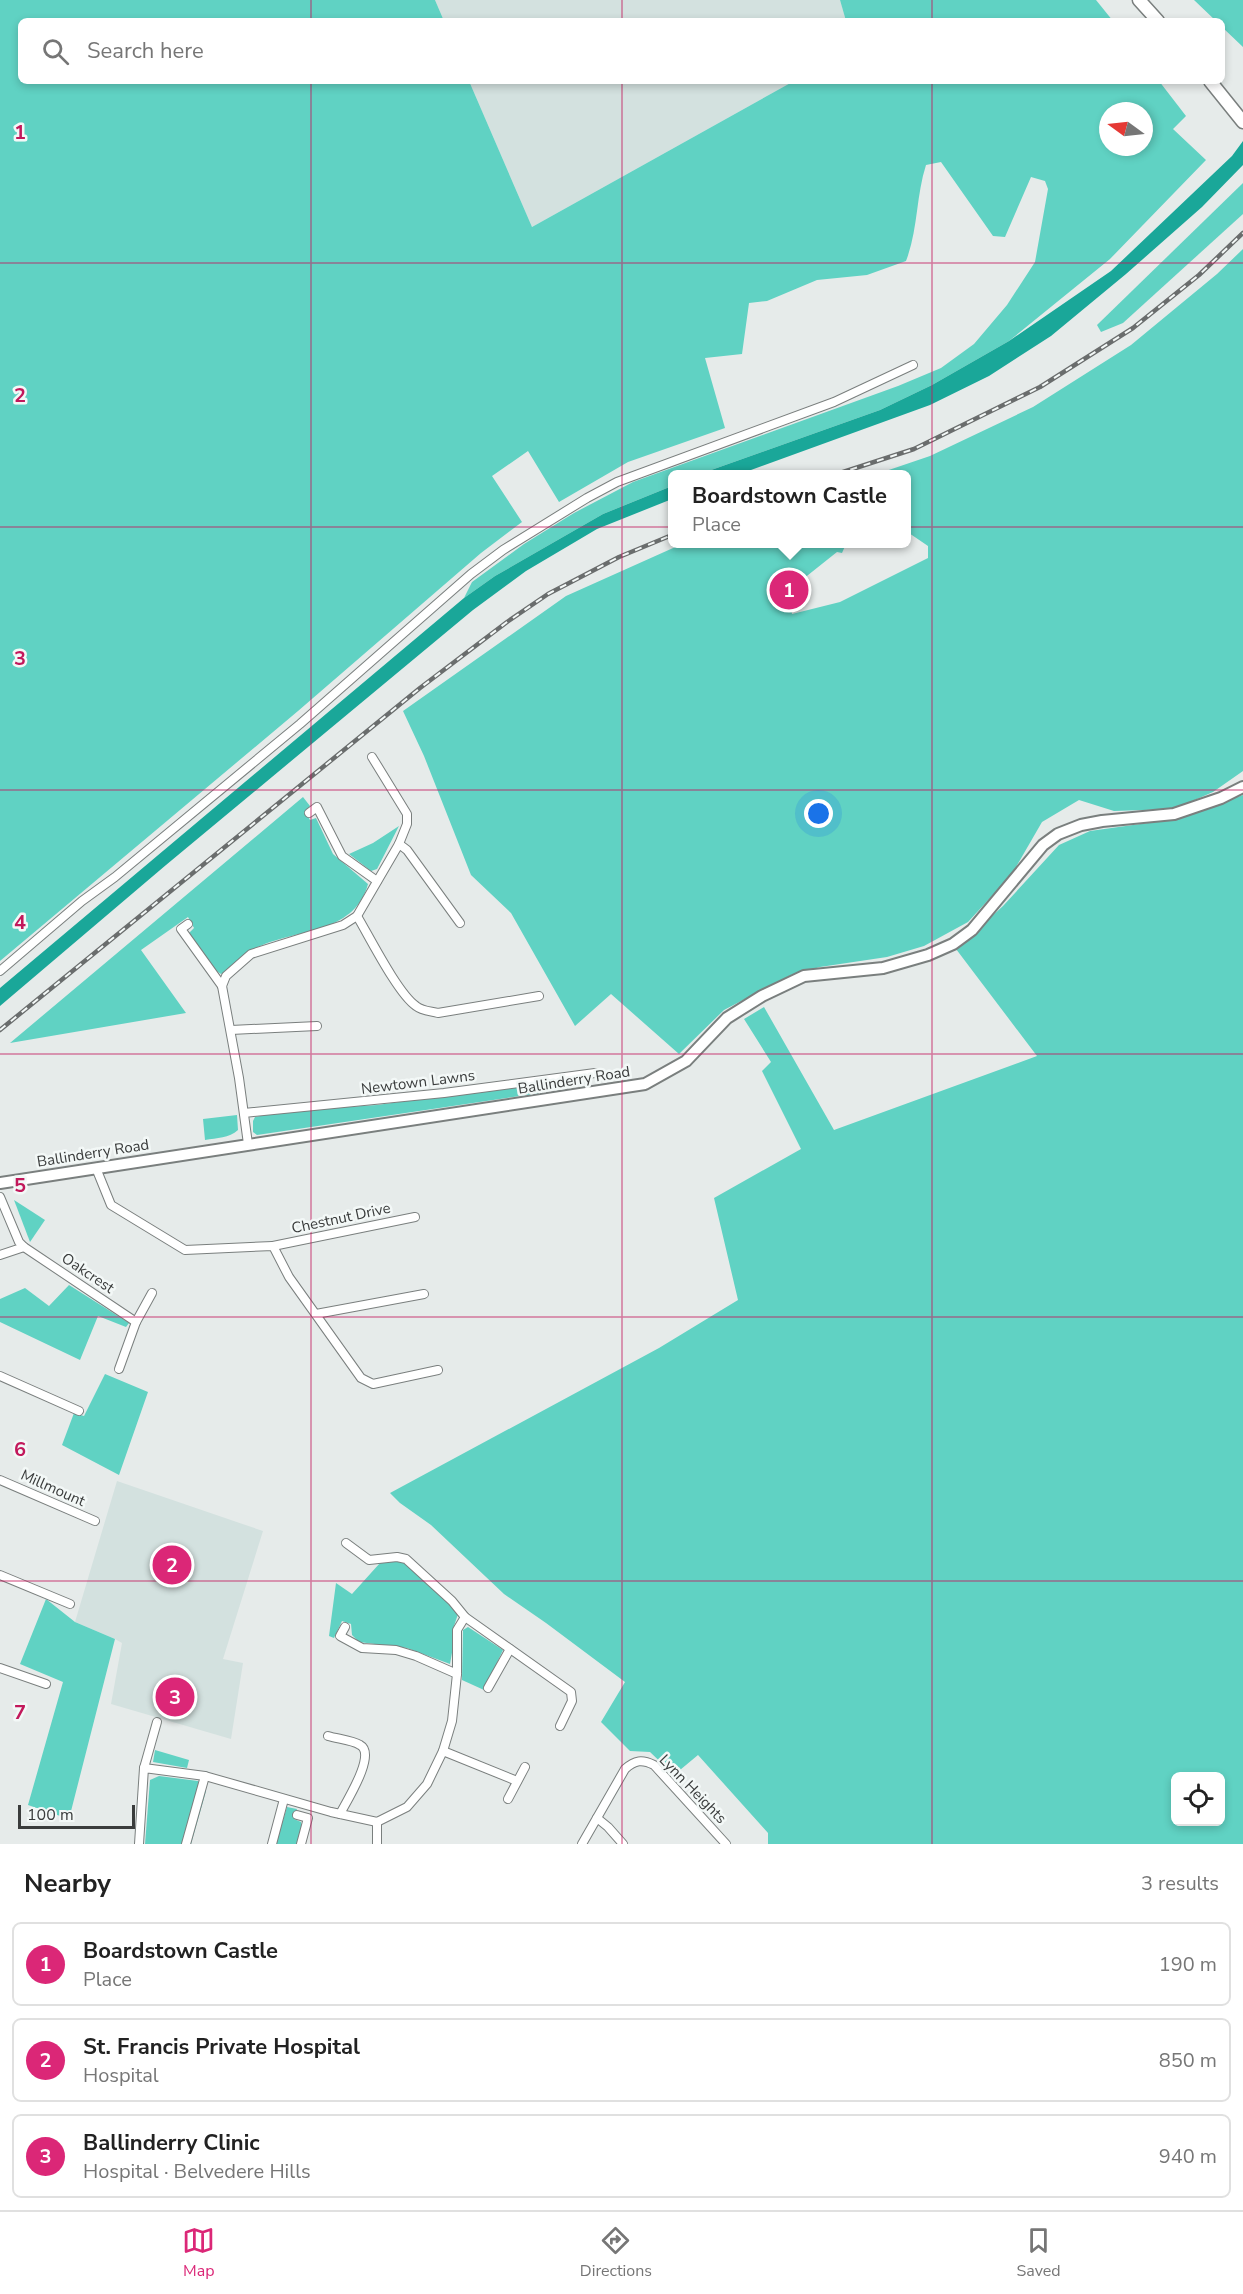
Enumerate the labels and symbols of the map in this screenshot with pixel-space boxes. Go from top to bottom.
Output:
north arrow [1099,102,1153,156]
text: 1 [14,119,26,146]
text: 2 [14,382,26,409]
pin: 1 [770,568,808,612]
text: 3 [14,645,26,672]
your location [804,799,833,828]
text: 4 [14,909,26,936]
street label: Ballinderry Road [516,1061,632,1099]
street label: Newtown Lawns [360,1065,476,1099]
street label: Ballinderry Road [35,1134,151,1172]
text: 5 [14,1172,26,1199]
street label: Chestnut Drive [290,1198,392,1238]
street label: Oakcrest [58,1248,119,1298]
text: 6 [14,1436,26,1463]
street label: Millmount [18,1465,89,1511]
pin: 2 [152,1542,192,1588]
pin: 3 [156,1674,195,1720]
text: 7 [14,1699,26,1726]
street label: Lynn Heights [655,1750,731,1828]
scale bar [18,1802,135,1830]

